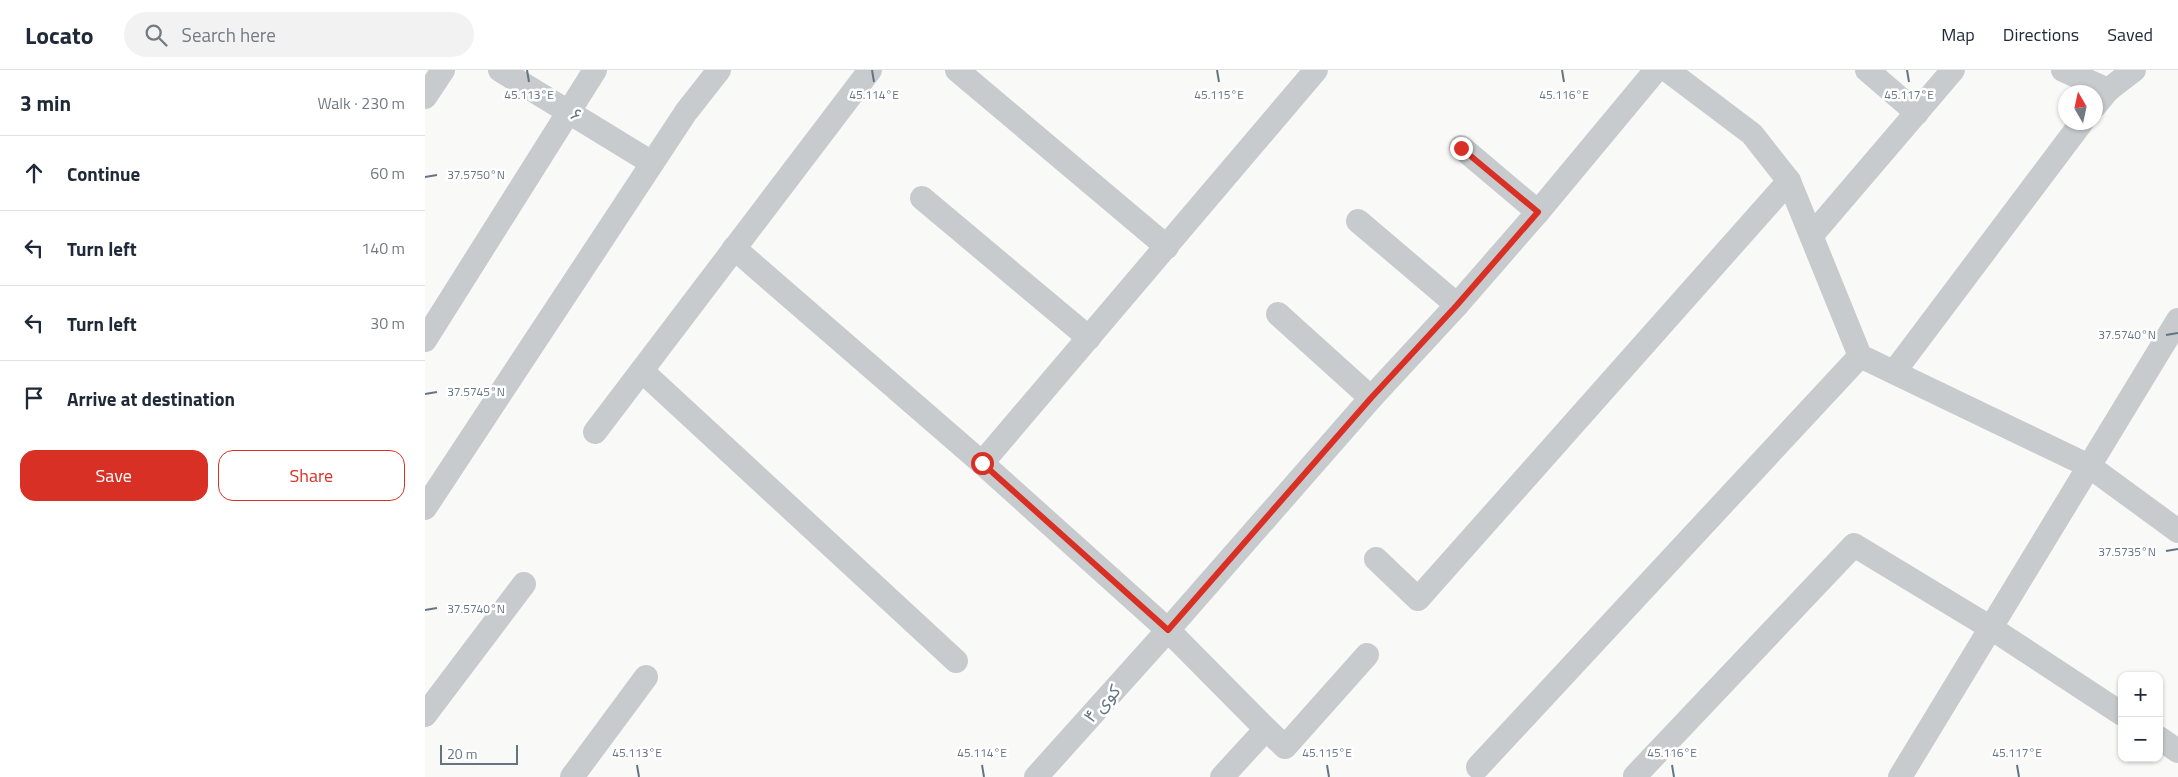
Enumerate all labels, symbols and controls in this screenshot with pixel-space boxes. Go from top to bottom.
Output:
search box [124,12,474,57]
text: Locato [25,17,94,53]
text: Search here [182,20,276,49]
icon: search [142,21,170,49]
text: Map [1941,21,1975,48]
text: Directions [2003,21,2079,48]
text: Saved [2107,21,2153,48]
text: 45.113°E [504,85,554,104]
text: 45.114°E [849,85,899,104]
text: 45.115°E [1194,85,1244,104]
text: 45.116°E [1539,85,1589,104]
text: 45.117°E [1884,85,1934,104]
north arrow [2058,85,2103,130]
text: 3 min [20,87,71,119]
text: Walk · 230 m [317,91,405,115]
street label: ۶ [565,100,588,129]
route end [1450,137,1473,160]
icon: ahead [20,159,48,187]
text: Continue [67,159,140,188]
text: 60 m [370,161,405,185]
text: 37.5750°N [447,165,505,184]
icon: left [20,234,48,262]
text: Turn left [67,234,137,263]
text: 140 m [361,236,405,260]
icon: left [20,309,48,337]
text: Turn left [67,309,137,338]
text: 30 m [370,311,405,335]
text: 37.5740°N [2098,325,2156,344]
text: 37.5745°N [447,382,505,401]
icon: arrive [20,384,48,412]
text: Arrive at destination [67,384,235,413]
button: Save [20,450,208,501]
button: Share [218,450,405,501]
route start [971,452,994,475]
text: 37.5735°N [2098,542,2156,561]
text: 37.5740°N [447,599,505,618]
map controls [2118,672,2163,762]
button: + [2118,672,2163,717]
street label: کوی ۴ [1077,678,1127,729]
button: − [2118,717,2163,762]
scale bar [440,742,517,765]
text: 20 m [447,743,477,764]
text: 45.113°E [612,743,662,762]
text: 45.114°E [957,743,1007,762]
text: 45.115°E [1302,743,1352,762]
text: 45.116°E [1647,743,1697,762]
text: 45.117°E [1992,743,2042,762]

